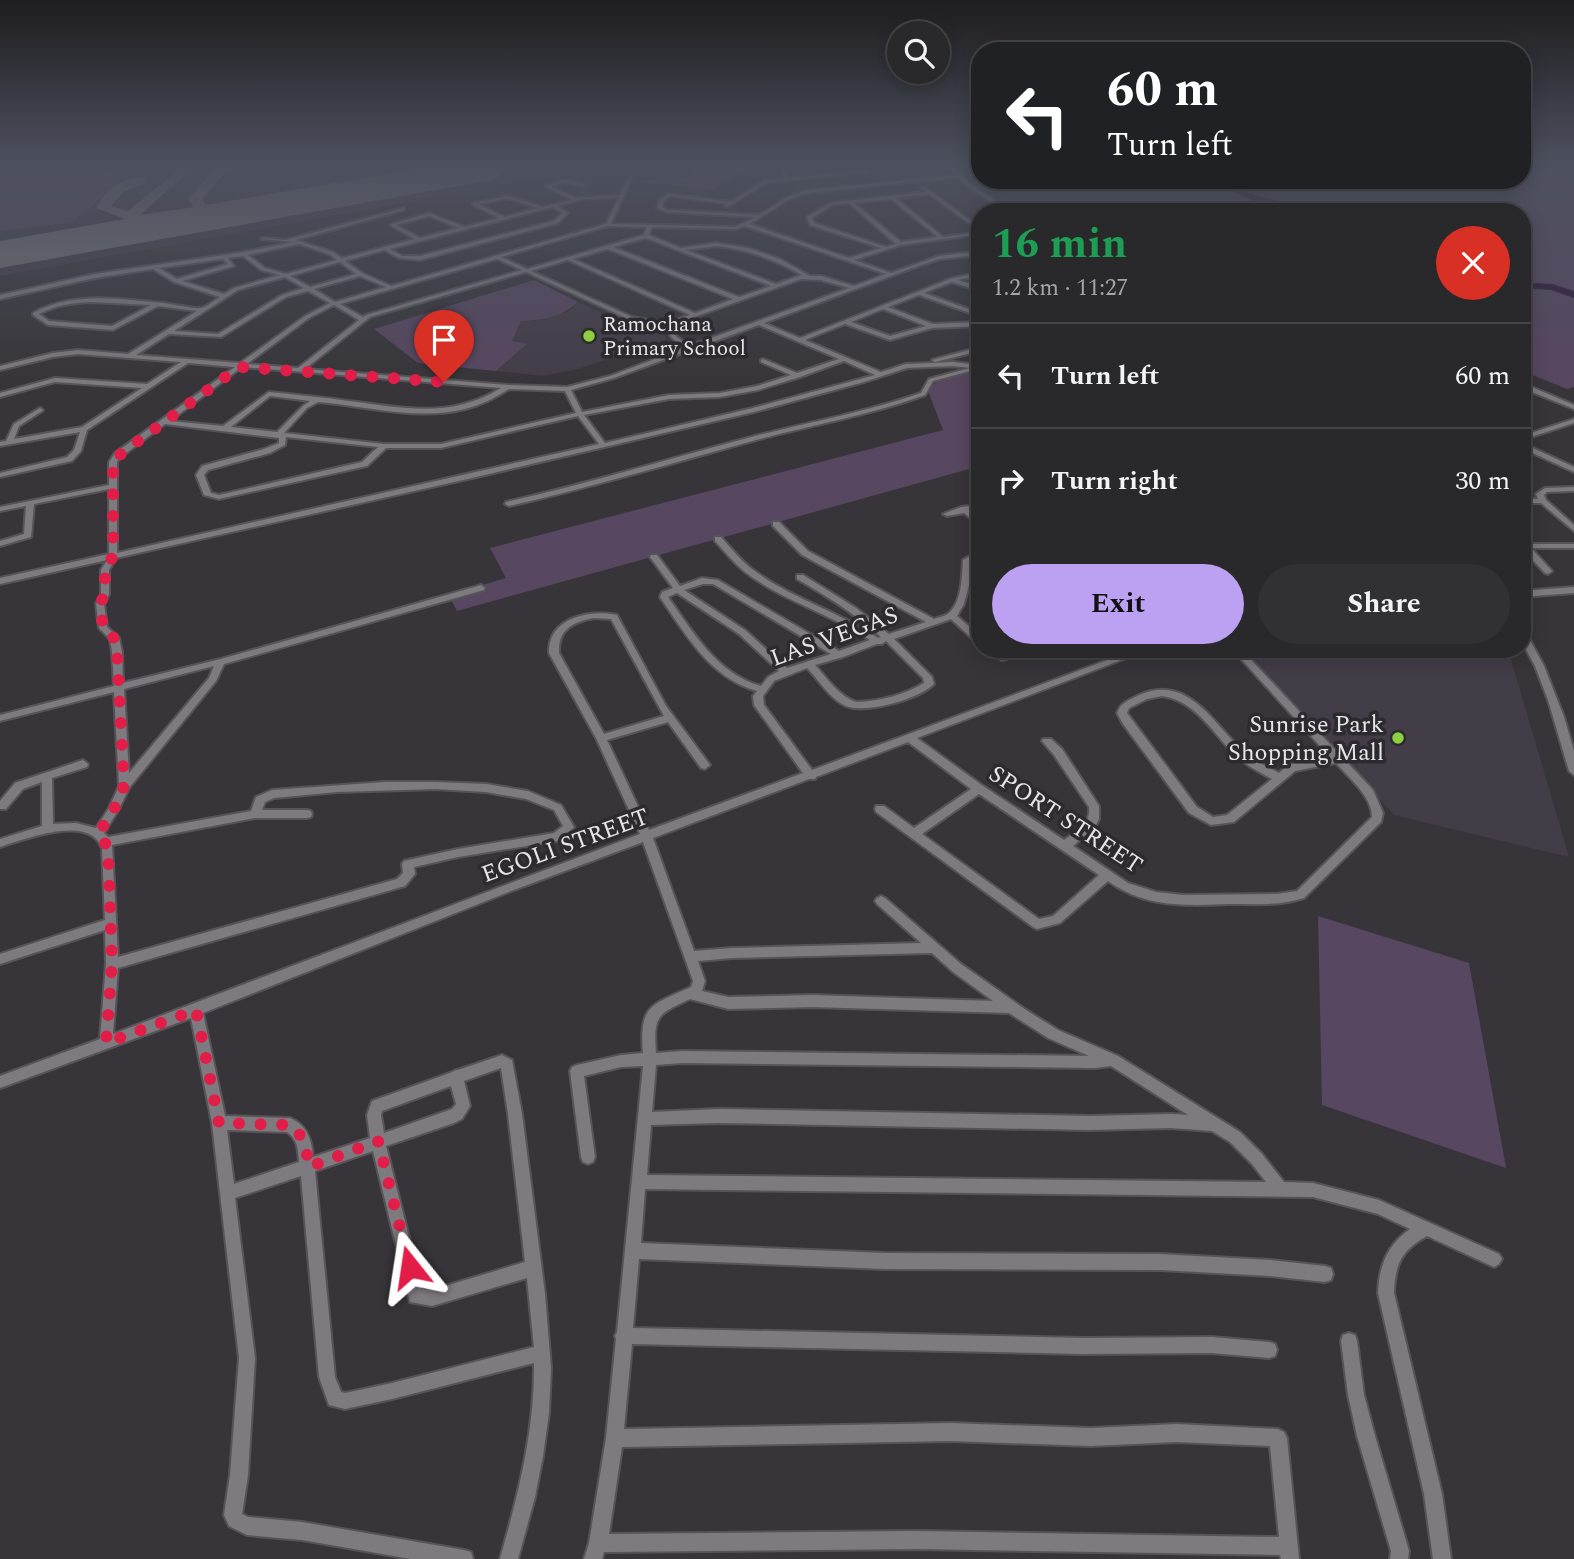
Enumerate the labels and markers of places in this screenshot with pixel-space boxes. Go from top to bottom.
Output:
place label: Ramochana Primary School [603,309,746,365]
pin [414,310,474,382]
marker: Ramochana Primary School [581,328,597,344]
place label: Sunrise Park Shopping Mall [1228,707,1384,771]
marker: Sunrise Park Shopping Mall [1390,730,1406,746]

